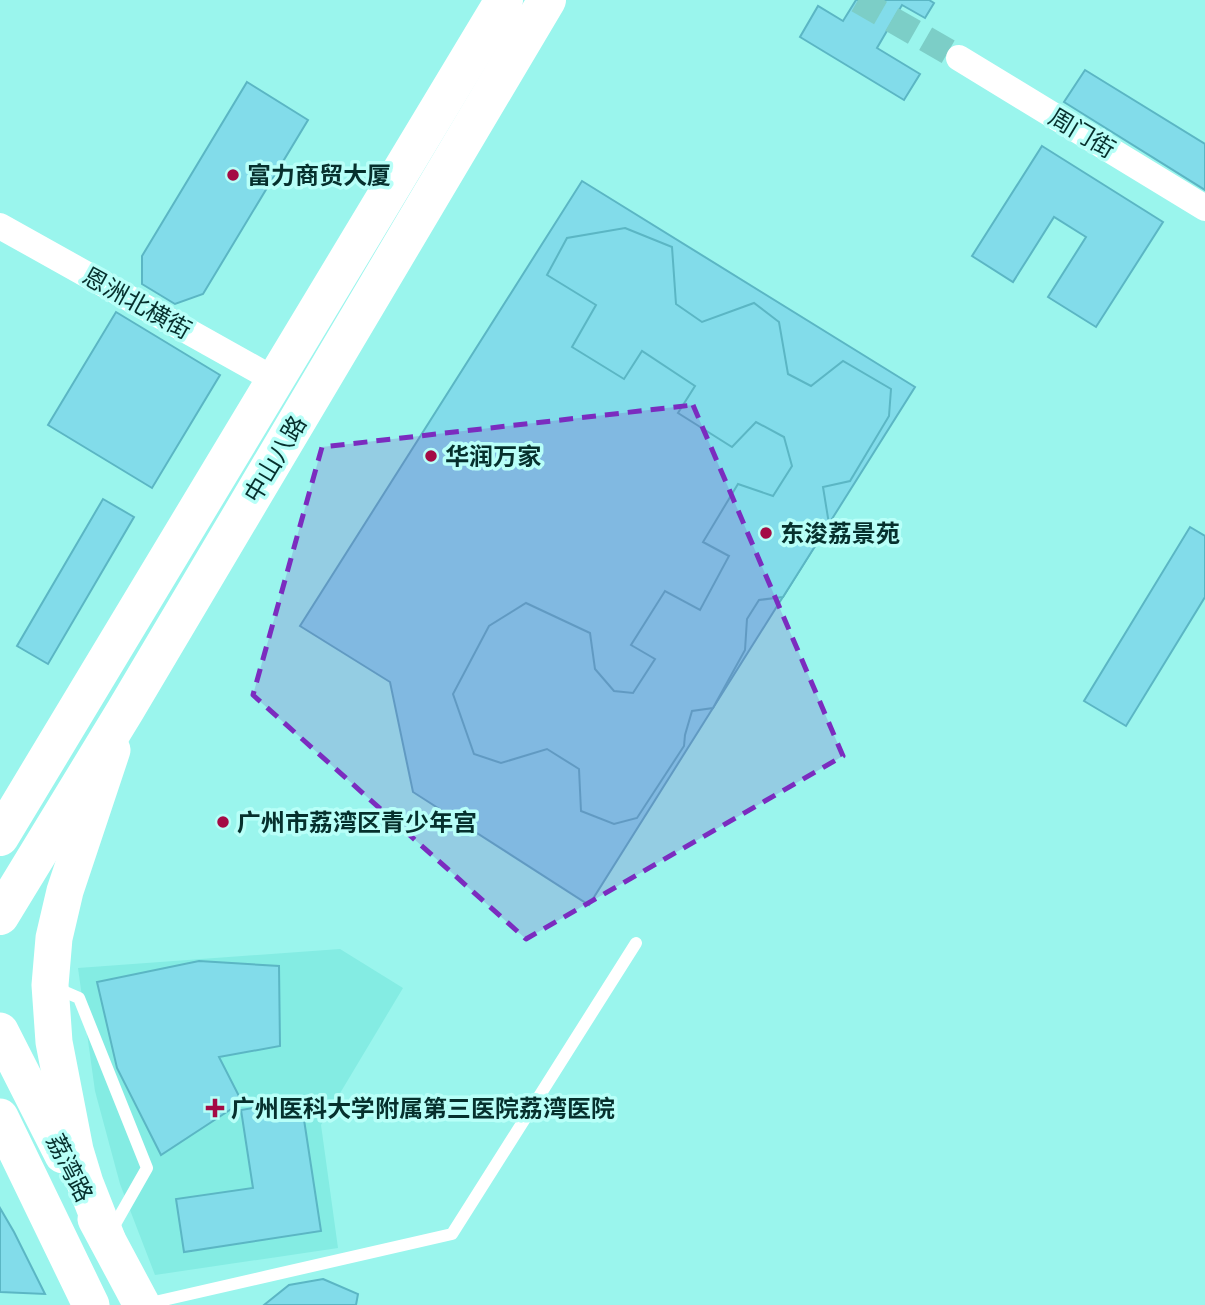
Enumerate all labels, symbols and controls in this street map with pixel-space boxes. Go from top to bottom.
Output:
street label: 周门街 [1043,101,1121,165]
place label: 富力商贸大厦 [247,160,391,191]
marker: 富力商贸大厦 [225,167,241,183]
street label: 恩洲北横街 [77,260,197,346]
street label: 中山八路 [237,410,313,508]
place label: 华润万家 [445,441,541,472]
marker: 华润万家 [423,448,439,464]
place label: 东浚荔景苑 [780,518,900,549]
marker: 东浚荔景苑 [758,525,774,541]
place label: 广州市荔湾区青少年宫 [237,807,477,838]
marker: 广州市荔湾区青少年宫 [215,814,231,830]
place label: 广州医科大学附属第三医院荔湾医院 [231,1093,615,1124]
marker: 广州医科大学附属第三医院荔湾医院 [205,1098,225,1118]
street label: 荔湾路 [40,1129,100,1207]

